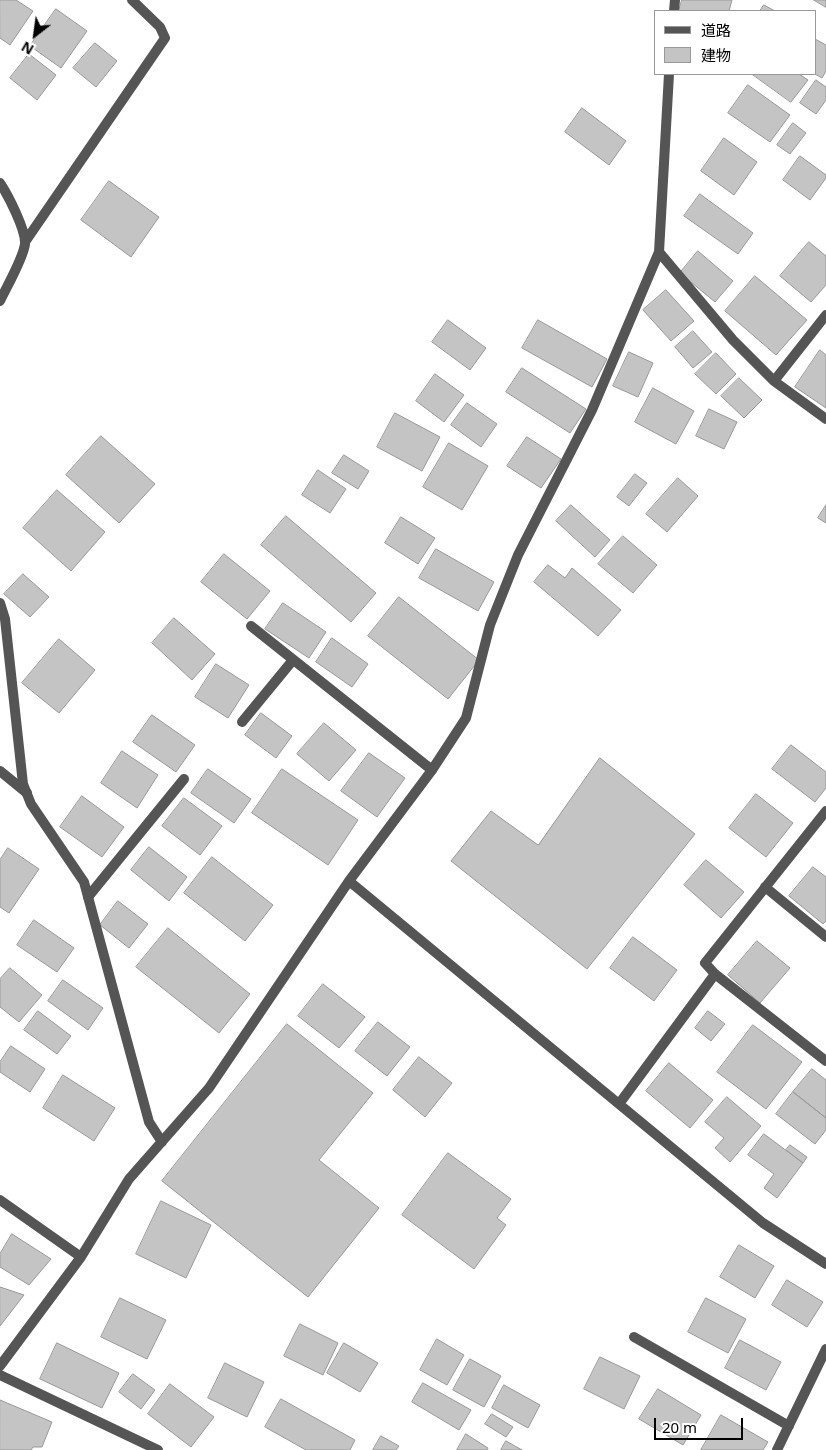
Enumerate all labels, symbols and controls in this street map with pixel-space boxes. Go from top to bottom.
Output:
north arrow [10,10,60,60]
legend [654,10,816,75]
text: 道路 [701,20,731,40]
text: N [18,37,37,60]
text: 建物 [701,45,731,65]
scale bar [656,1408,745,1440]
text: 20 m [662,1417,697,1437]

